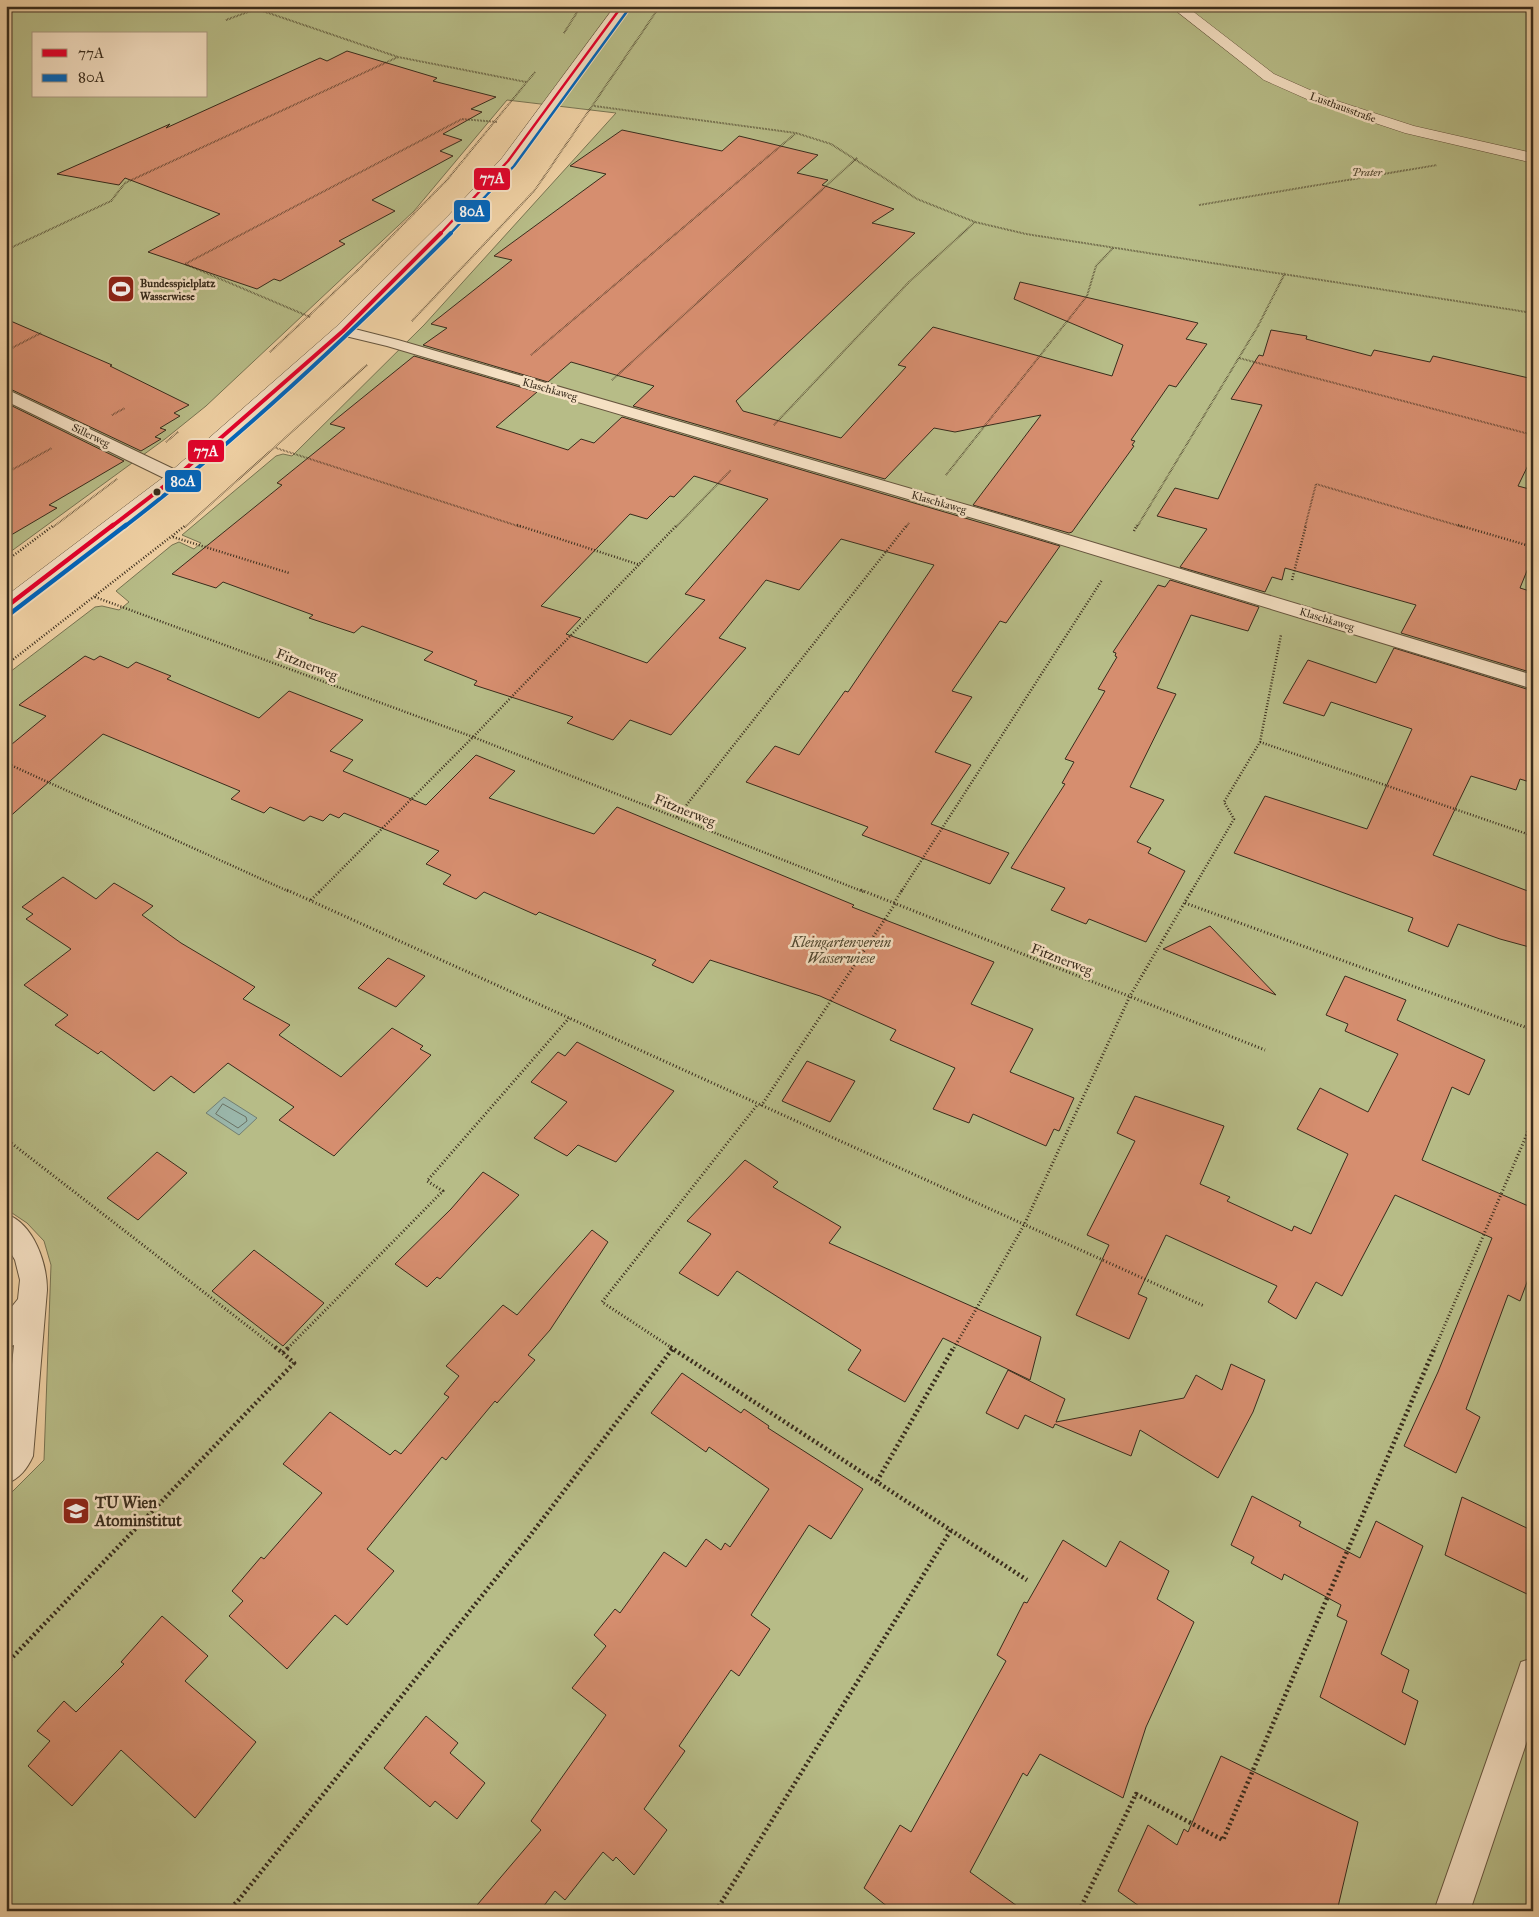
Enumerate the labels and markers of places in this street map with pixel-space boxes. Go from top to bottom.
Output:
sports icon: Bundesspielplatz Wasserwiese [106,274,136,304]
place label: Bundesspielplatz Wasserwiese [140,277,216,303]
unlabelled marker [152,487,162,497]
place label: TU Wien Atominstitut [94,1493,182,1530]
school or university icon: TU Wien Atominstitut [61,1496,91,1526]

